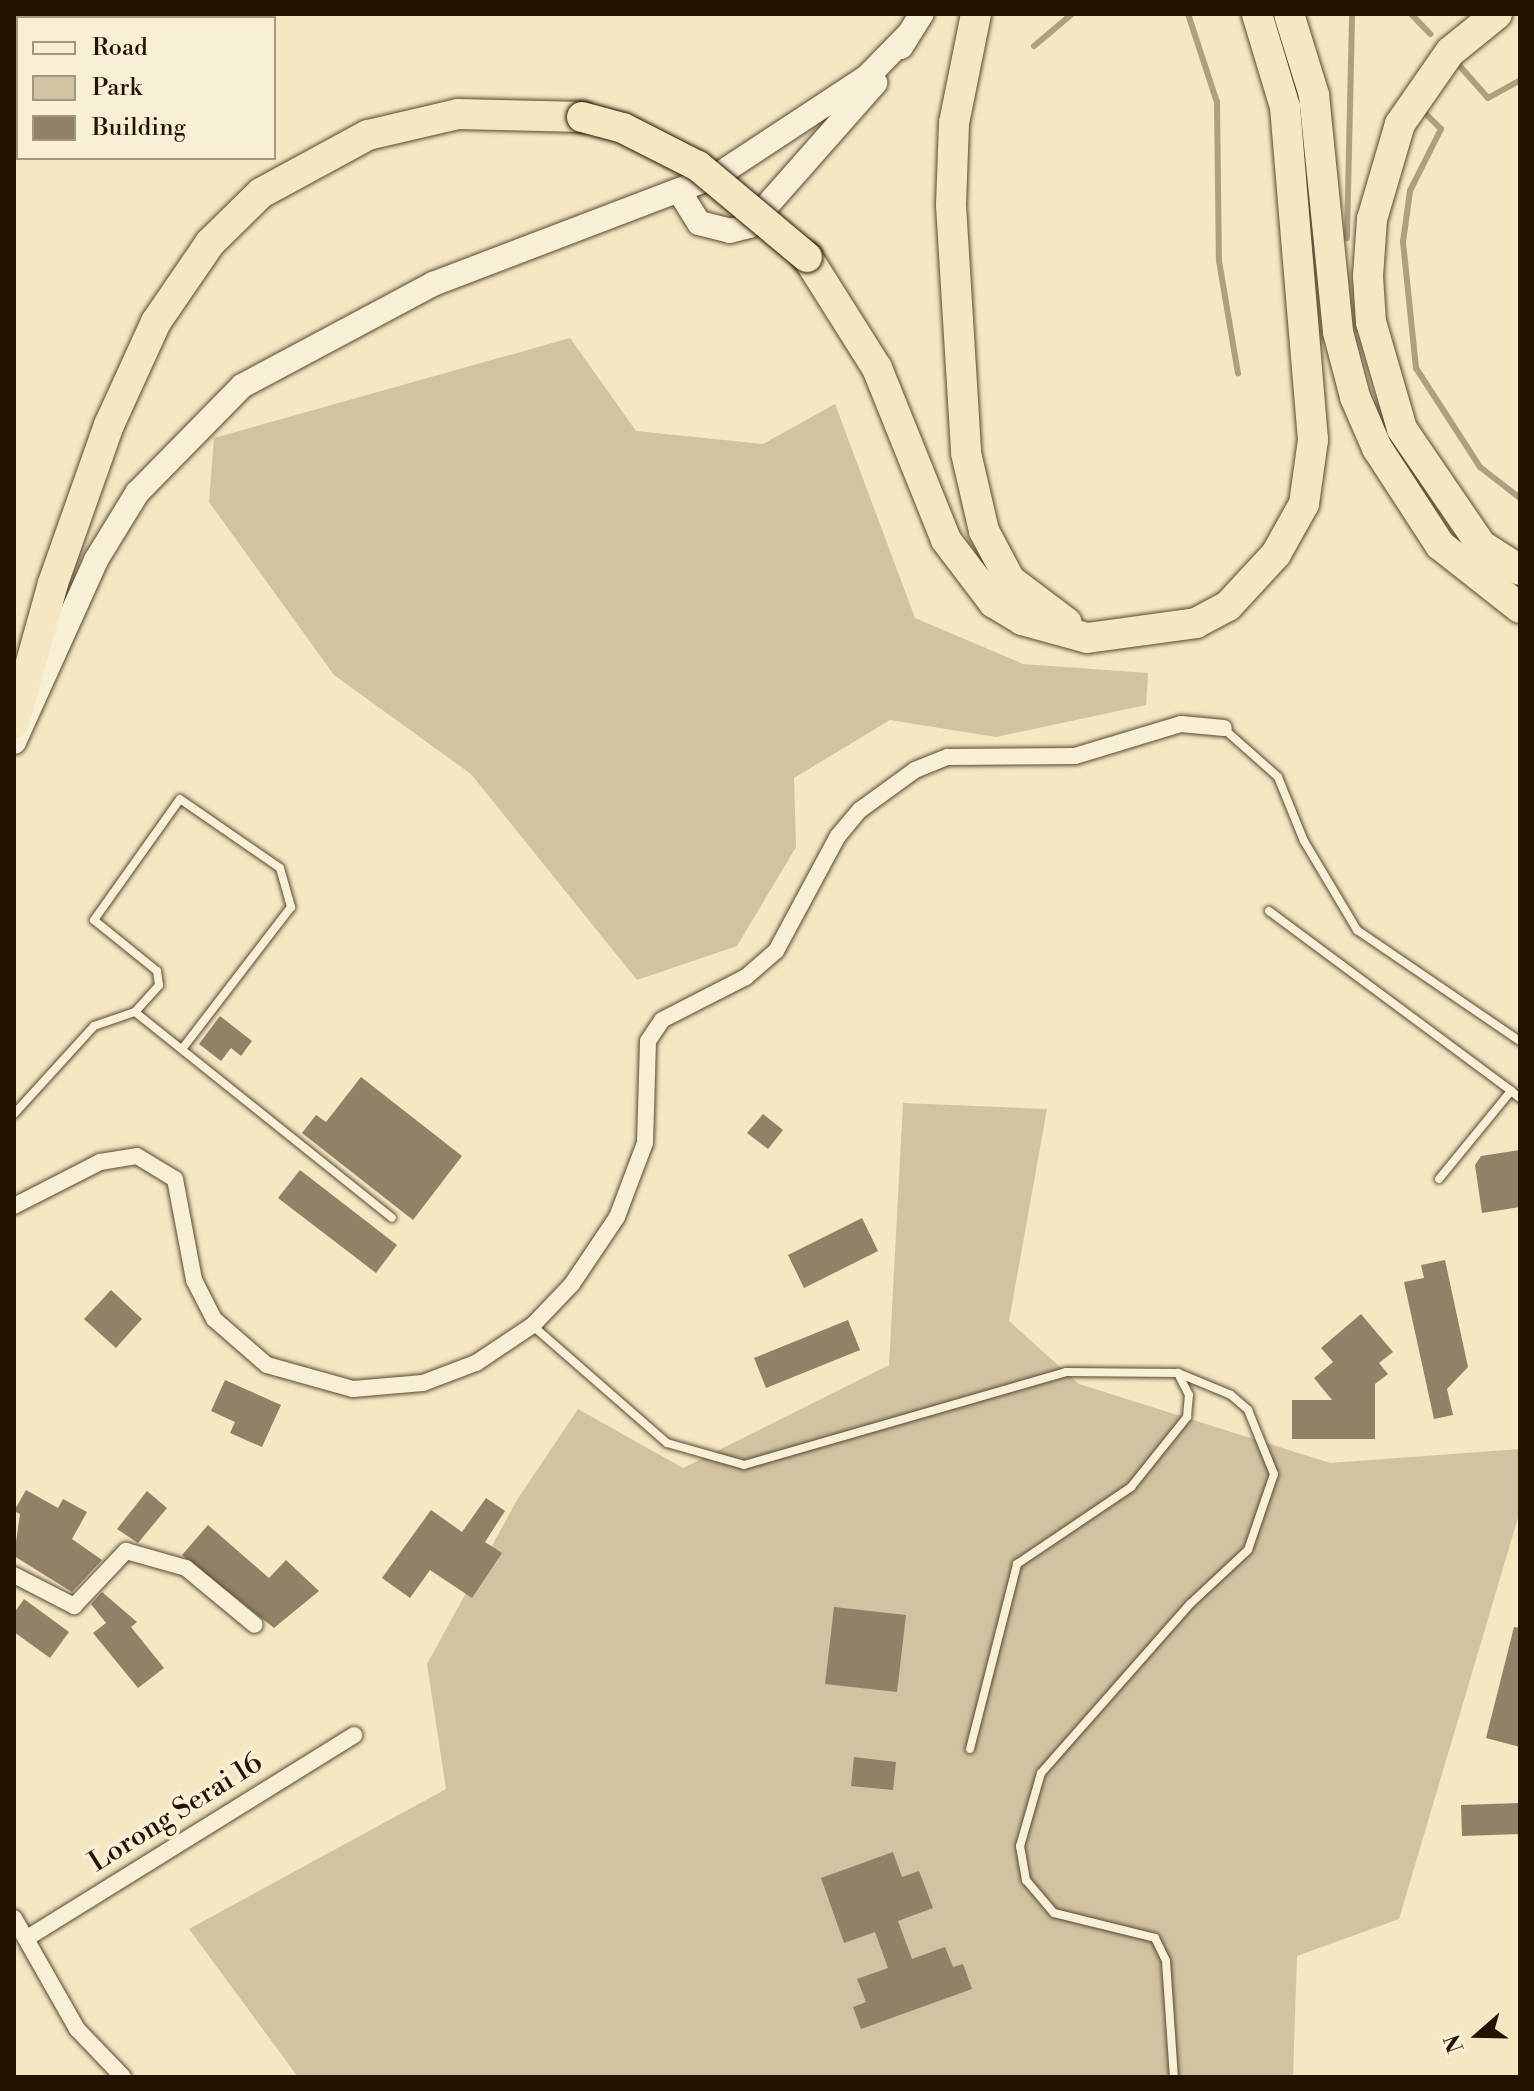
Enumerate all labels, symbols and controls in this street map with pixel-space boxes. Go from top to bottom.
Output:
legend [16,16,276,160]
text: Road [92,33,148,63]
text: Park [92,73,142,103]
text: Building [92,113,186,143]
street label: Lorong Serai 16 [83,1746,269,1880]
north arrow [1438,1995,1518,2075]
text: N [1439,2031,1471,2056]

